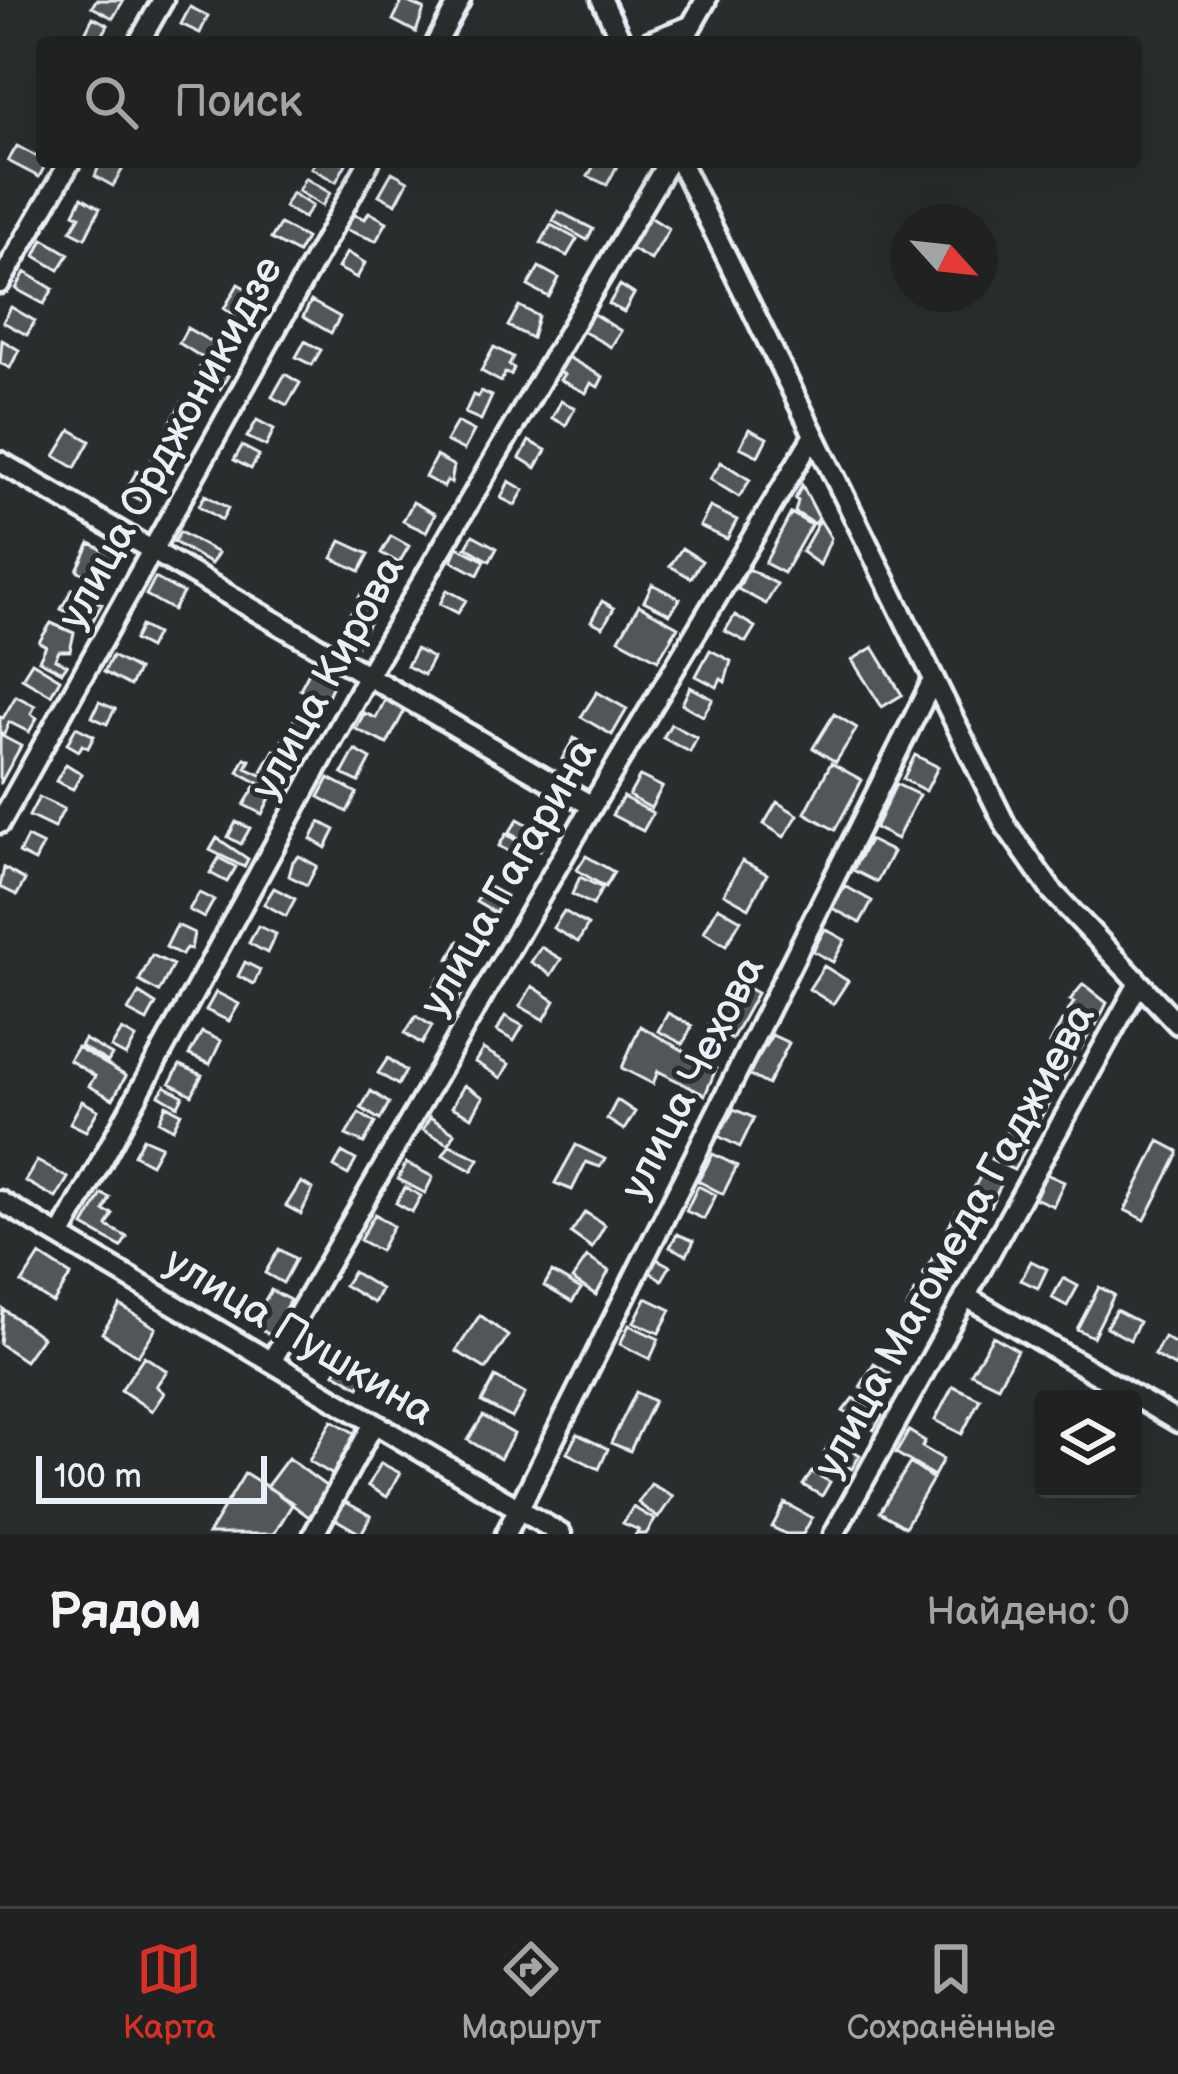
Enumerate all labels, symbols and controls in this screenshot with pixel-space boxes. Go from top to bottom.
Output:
search box [36,36,1142,168]
icon: search [78,69,144,135]
text: Поиск [174,75,302,130]
north arrow [890,204,998,312]
street label: улица Орджоникидзе [47,248,295,638]
street label: улица Кирова [240,547,416,809]
street label: улица Гагарина [409,730,609,1026]
street label: улица Чехова [610,948,776,1208]
street label: улица Магомеда Гаджиева [803,995,1107,1487]
street label: улица Пушкина [155,1237,443,1438]
map controls [1034,1390,1142,1498]
button: layers [1034,1390,1142,1498]
scale bar [36,1450,267,1503]
text: 100 m [54,1457,142,1497]
text: Рядом [48,1582,202,1643]
text: Найдено: 0 [927,1589,1130,1636]
tab: Карта [123,1936,216,2048]
tab: Маршрут [461,1936,601,2048]
tab: Сохранённые [847,1936,1055,2048]

